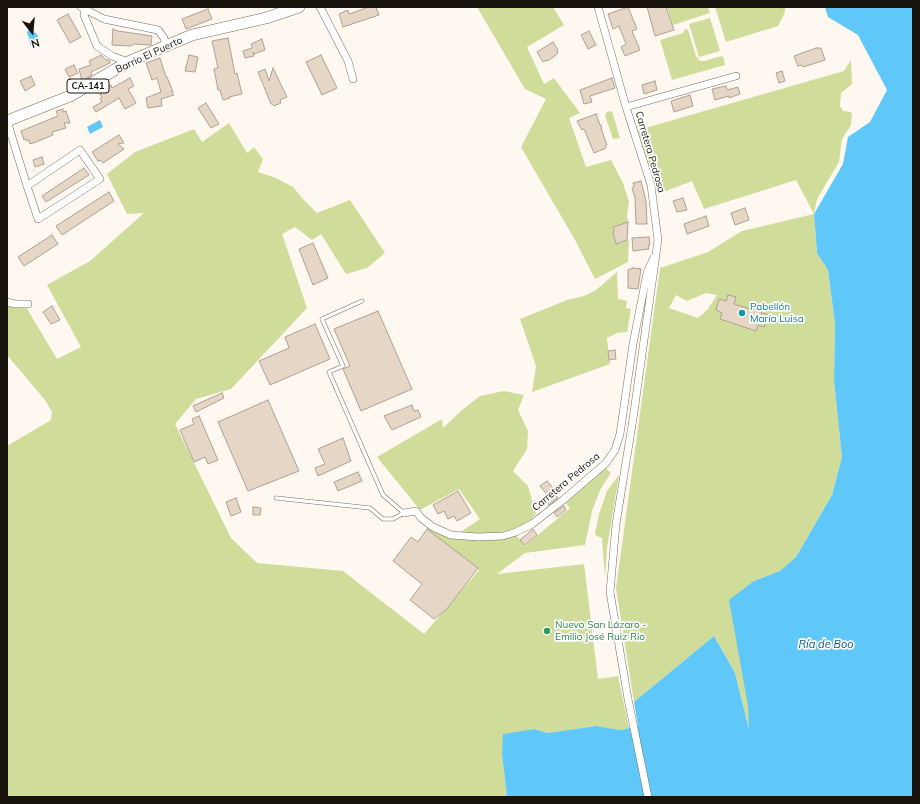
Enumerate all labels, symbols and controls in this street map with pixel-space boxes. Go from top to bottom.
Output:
north arrow [12,12,52,52]
street label: Barrio El Puerto [114,34,184,76]
text: N [29,36,41,51]
road number: CA-141 [67,79,109,93]
street label: Carretera Pedrosa [633,110,667,194]
place label: Pabellón María Luisa [750,301,804,324]
marker: Pabellón María Luisa [737,308,747,318]
street label: Carretera Pedrosa [530,450,602,514]
place label: Nuevo San Lázaro - Emilio José Ruiz Rio [555,619,647,642]
marker: Nuevo San Lázaro - Emilio José Ruiz Rio [542,626,552,636]
water label: Ría de Boo [798,638,854,652]

